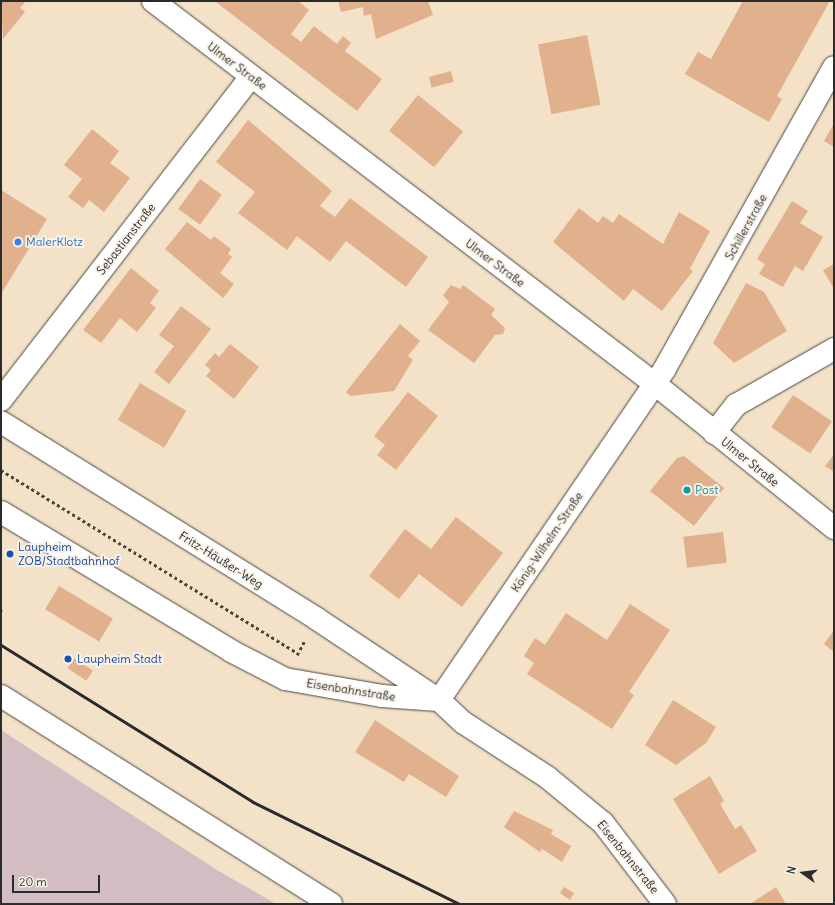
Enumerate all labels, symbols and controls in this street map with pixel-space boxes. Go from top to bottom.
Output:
street label: Ulmer Straße [204,39,270,93]
street label: Schillerstraße [722,191,770,263]
street label: Sebastianstraße [94,200,158,278]
place label: MalerKlotz [26,235,83,249]
street label: Ulmer Straße [462,236,528,290]
marker: MalerKlotz [13,237,23,247]
street label: Ulmer Straße [718,434,782,490]
place label: Post [695,483,718,497]
marker: Post [682,485,692,495]
street label: König-Wilhelm-Straße [508,489,586,595]
street label: Fritz-Häußer-Weg [176,528,266,592]
place label: Laupheim ZOB/Stadtbahnhof [18,540,119,568]
marker: Laupheim ZOB/Stadtbahnhof [5,549,15,559]
place label: Laupheim Stadt [77,652,162,666]
marker: Laupheim Stadt [62,653,74,665]
street label: Eisenbahnstraße [305,676,397,704]
street label: Eisenbahnstraße [594,817,662,897]
north arrow [783,853,823,893]
text: N [784,865,799,875]
scale bar [14,867,102,893]
text: 20 m [19,874,47,889]

